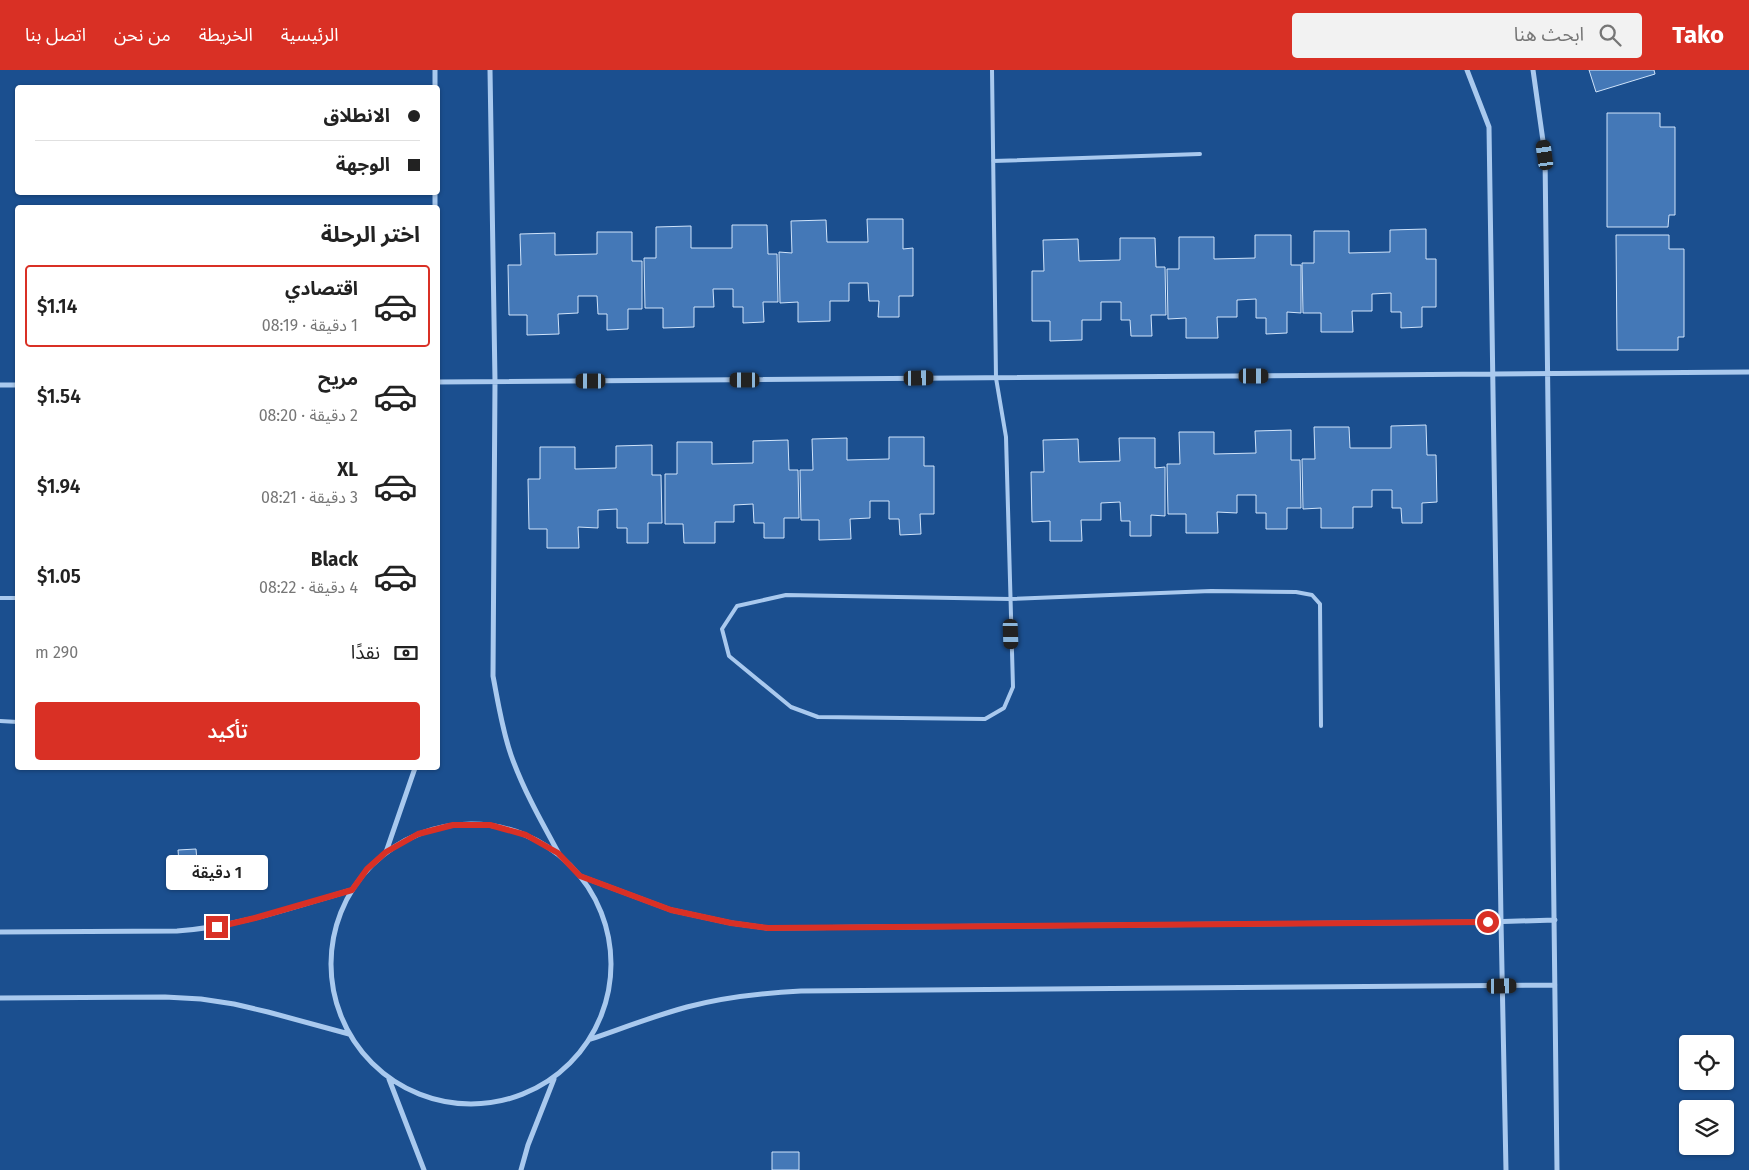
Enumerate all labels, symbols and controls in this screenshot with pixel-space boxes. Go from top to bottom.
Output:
search box [1292,13,1642,58]
icon: search [1596,21,1624,49]
text: Tako [1672,21,1724,49]
text: ابحث هنا [1514,23,1584,46]
text: اتصل بنا [25,24,86,46]
text: من نحن [114,24,171,46]
text: الخريطة [199,24,253,46]
text: الرئيسية [281,24,339,46]
text: الانطلاق [324,104,390,127]
car [1535,139,1554,171]
text: الوجهة [336,153,390,176]
text: اختر الرحلة [321,221,420,248]
text: اقتصادي [285,277,358,300]
icon: car [373,284,418,329]
text: $1.14 [37,295,77,318]
text: 1 دقيقة · 08:19 [262,316,358,335]
text: مريح [318,367,358,390]
car [1239,369,1269,384]
car [903,370,934,386]
car [730,373,760,388]
icon: car [373,374,418,419]
car [576,374,606,389]
text: $1.54 [37,385,81,408]
text: 2 دقيقة · 08:20 [259,406,358,425]
text: XL [337,458,358,481]
icon: car [373,464,418,509]
text: $1.94 [37,475,80,498]
text: 3 دقيقة · 08:21 [261,488,358,507]
text: Black [311,548,358,571]
icon: car [373,554,418,599]
text: $1.05 [37,565,81,588]
text: 4 دقيقة · 08:22 [259,578,358,597]
car [1002,619,1019,649]
icon: cash [392,639,420,667]
text: نقدًا [351,641,380,664]
text: 290 m [35,643,78,662]
button: تأكيد [35,702,420,760]
callout: 1 دقيقة [166,854,268,890]
text: 1 دقيقة [192,863,242,882]
route start [1477,911,1499,933]
route end [206,916,228,938]
car [1486,978,1517,994]
map controls [1679,1035,1734,1155]
button: locate [1679,1035,1734,1090]
button: layers [1679,1100,1734,1155]

